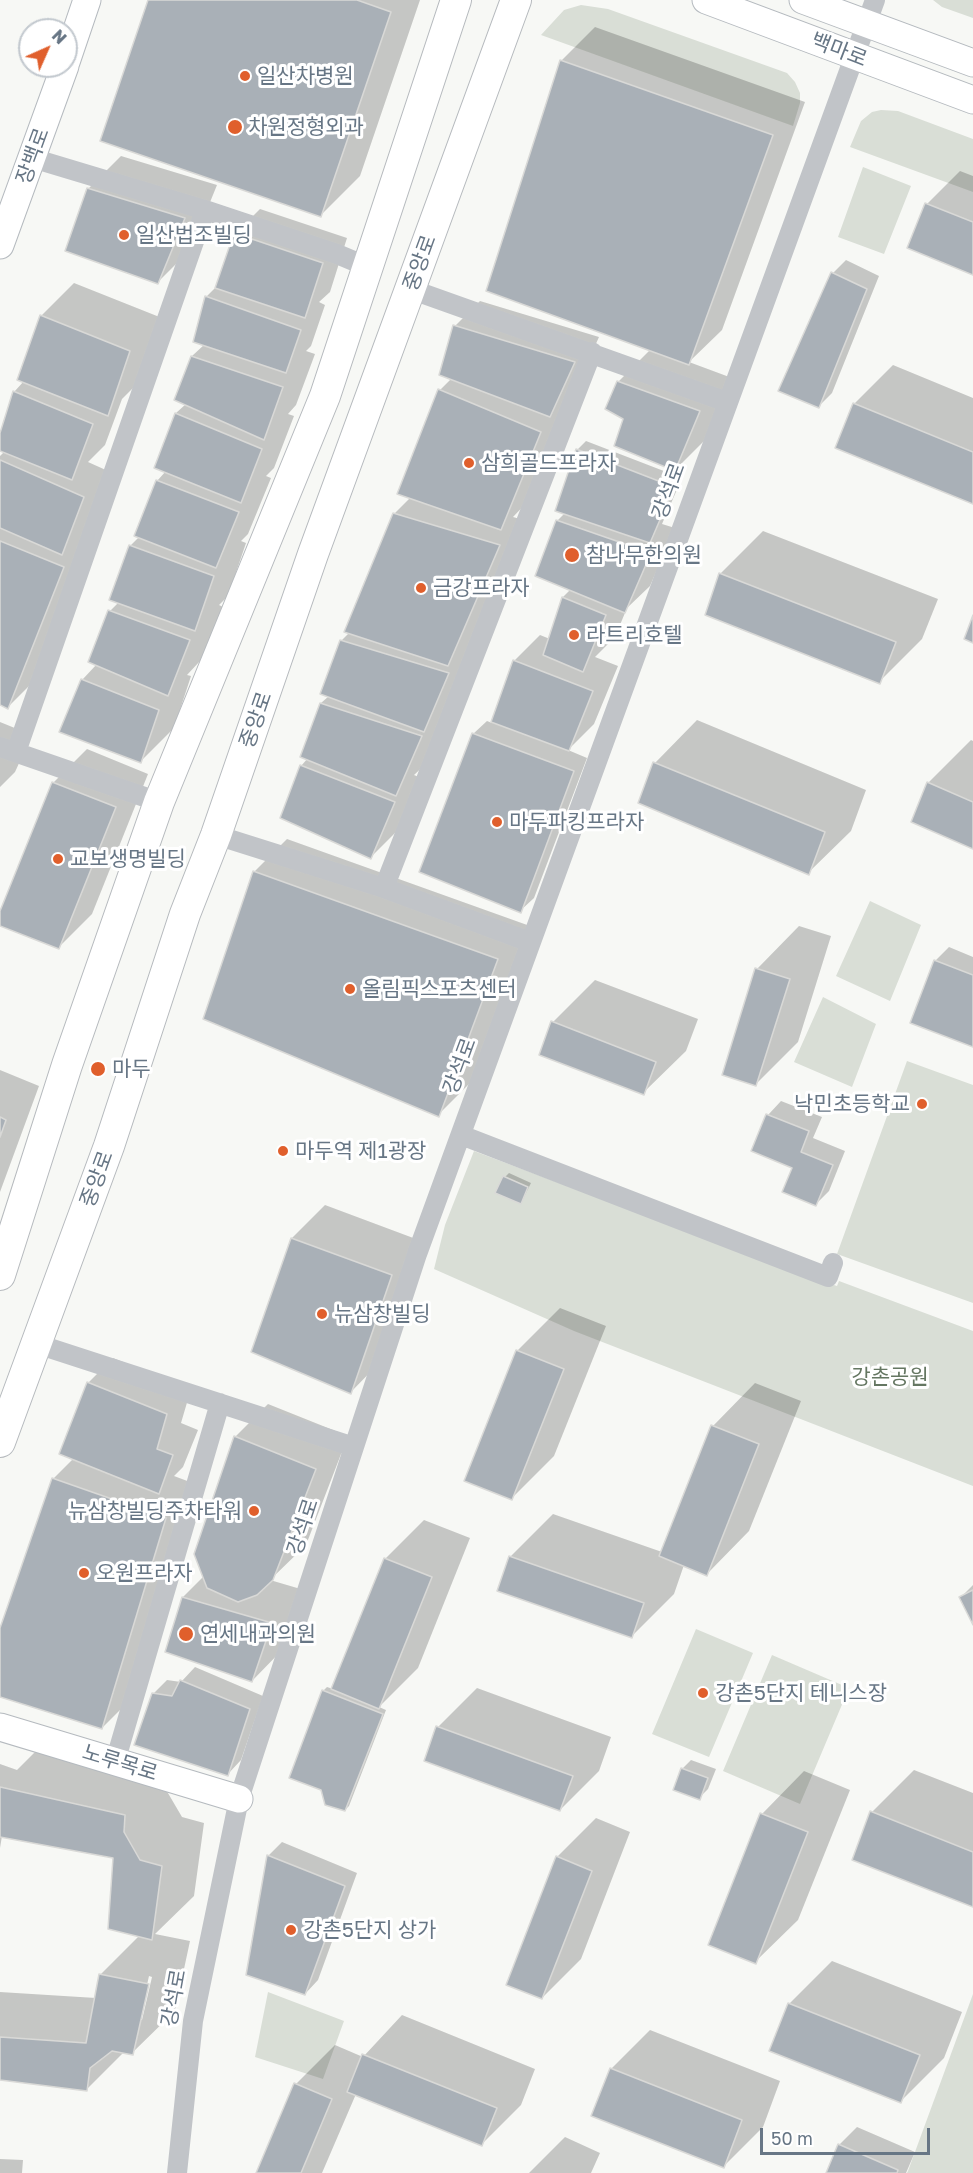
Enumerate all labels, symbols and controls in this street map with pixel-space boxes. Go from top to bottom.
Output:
north arrow [18,18,78,78]
text: N [48,25,71,48]
street label: 백마로 [807,28,871,72]
place label: 일산차병원 [257,63,354,89]
marker: 일산차병원 [238,69,252,83]
place label: 차원정형외과 [248,114,364,140]
marker: 차원정형외과 [226,118,244,136]
street label: 장백로 [11,124,55,188]
place label: 일산법조빌딩 [136,222,252,248]
marker: 일산법조빌딩 [117,228,131,242]
street label: 중앙로 [398,231,442,295]
place label: 삼희골드프라자 [481,450,616,476]
marker: 삼희골드프라자 [462,456,476,470]
street label: 강석로 [647,459,691,523]
place label: 참나무한의원 [586,542,702,568]
marker: 참나무한의원 [563,546,581,564]
place label: 금강프라자 [433,575,530,601]
marker: 금강프라자 [414,581,428,595]
place label: 라트리호텔 [586,622,683,648]
marker: 라트리호텔 [567,628,581,642]
street label: 중앙로 [235,688,277,752]
place label: 마두파킹프라자 [509,809,644,835]
marker: 마두파킹프라자 [490,815,504,829]
place label: 교보생명빌딩 [70,846,186,872]
marker: 교보생명빌딩 [51,852,65,866]
place label: 올림픽스포츠센터 [362,976,517,1002]
marker: 올림픽스포츠센터 [343,982,357,996]
street label: 강석로 [438,1034,482,1098]
place label: 마두 [112,1056,151,1082]
marker: 마두 [89,1060,107,1078]
place label: 낙민초등학교 [794,1091,910,1117]
marker: 낙민초등학교 [915,1097,929,1111]
place label: 마두역 제1광장 [295,1138,426,1164]
marker: 마두역 제1광장 [276,1144,290,1158]
street label: 중앙로 [75,1147,119,1211]
place label: 뉴삼창빌딩 [334,1301,431,1327]
marker: 뉴삼창빌딩 [315,1307,329,1321]
park label: 강촌공원 [851,1364,929,1390]
street label: 강석로 [282,1496,324,1558]
place label: 뉴삼창빌딩주차타워 [68,1498,242,1524]
marker: 뉴삼창빌딩주차타워 [247,1504,261,1518]
place label: 오원프라자 [96,1560,193,1586]
marker: 오원프라자 [77,1566,91,1580]
place label: 연세내과의원 [200,1621,316,1647]
marker: 연세내과의원 [177,1625,195,1643]
place label: 강촌5단지 테니스장 [715,1680,887,1706]
marker: 강촌5단지 테니스장 [696,1686,710,1700]
street label: 노루목로 [79,1740,161,1786]
place label: 강촌5단지 상가 [303,1917,436,1943]
marker: 강촌5단지 상가 [284,1923,298,1937]
street label: 강석로 [157,1967,191,2029]
scale bar [763,2116,932,2154]
text: 50 m [771,2127,813,2149]

